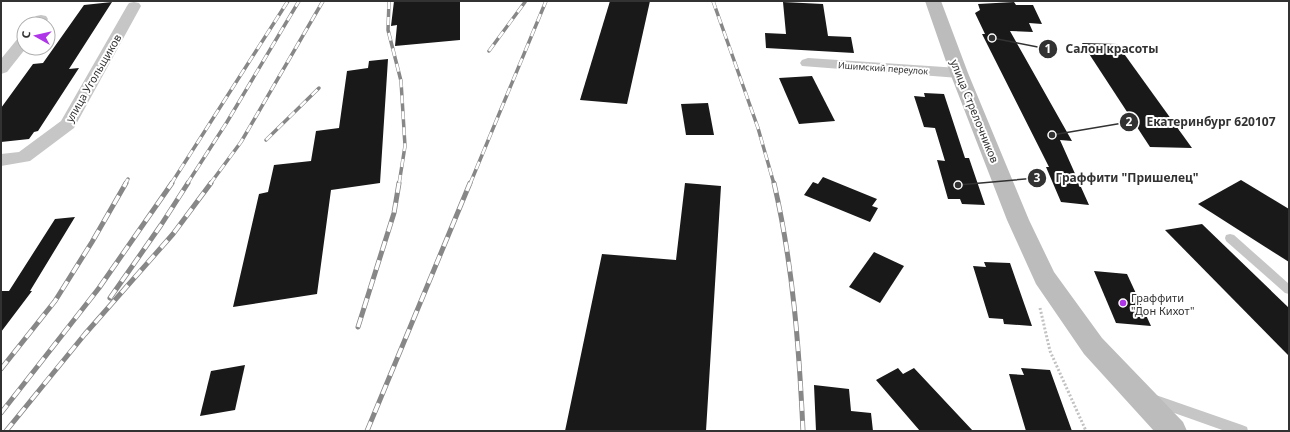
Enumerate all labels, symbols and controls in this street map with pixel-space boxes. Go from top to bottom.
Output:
north arrow [16,16,56,56]
text: С [18,30,34,39]
street label: улица Угольщиков [62,31,124,125]
callout: Салон красоты [1038,37,1167,61]
text: 1 [1045,40,1051,57]
text: Салон красоты [1066,40,1158,57]
street label: улица Стрелочников [947,57,1003,165]
street label: Ишимский переулок [838,58,929,78]
callout: Екатеринбург 620107 [1119,110,1284,134]
text: 2 [1126,113,1133,130]
text: Екатеринбург 620107 [1146,113,1276,130]
callout: Граффити "Пришелец" [1027,166,1206,190]
text: 3 [1034,169,1041,186]
text: Граффити "Пришелец" [1056,169,1198,186]
place label: Граффити "Дон Кихот" [1131,290,1194,318]
marker: Граффити "Дон Кихот" [1118,298,1128,308]

